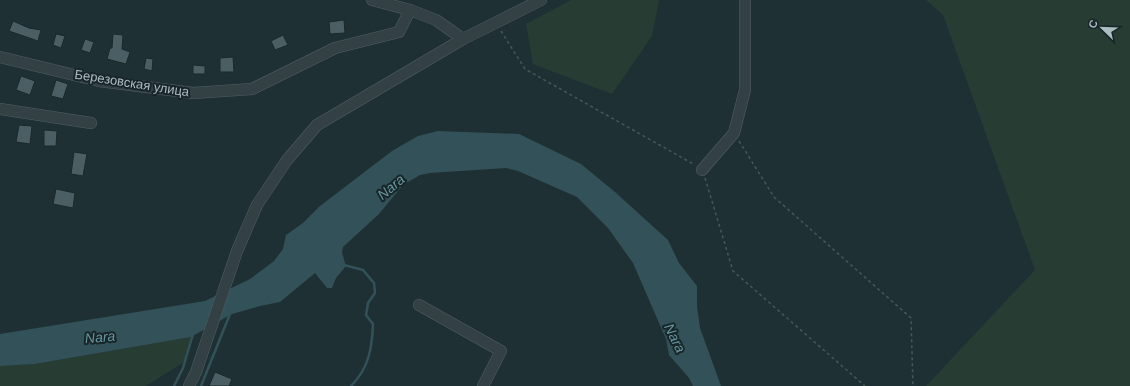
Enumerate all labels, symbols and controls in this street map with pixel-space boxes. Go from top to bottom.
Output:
north arrow [1082,8,1122,48]
text: С [1086,18,1100,30]
street label: Березовская улица [74,67,191,100]
water label: Nara [374,171,408,203]
water label: Nara [661,321,689,355]
water label: Nara [84,328,116,346]

